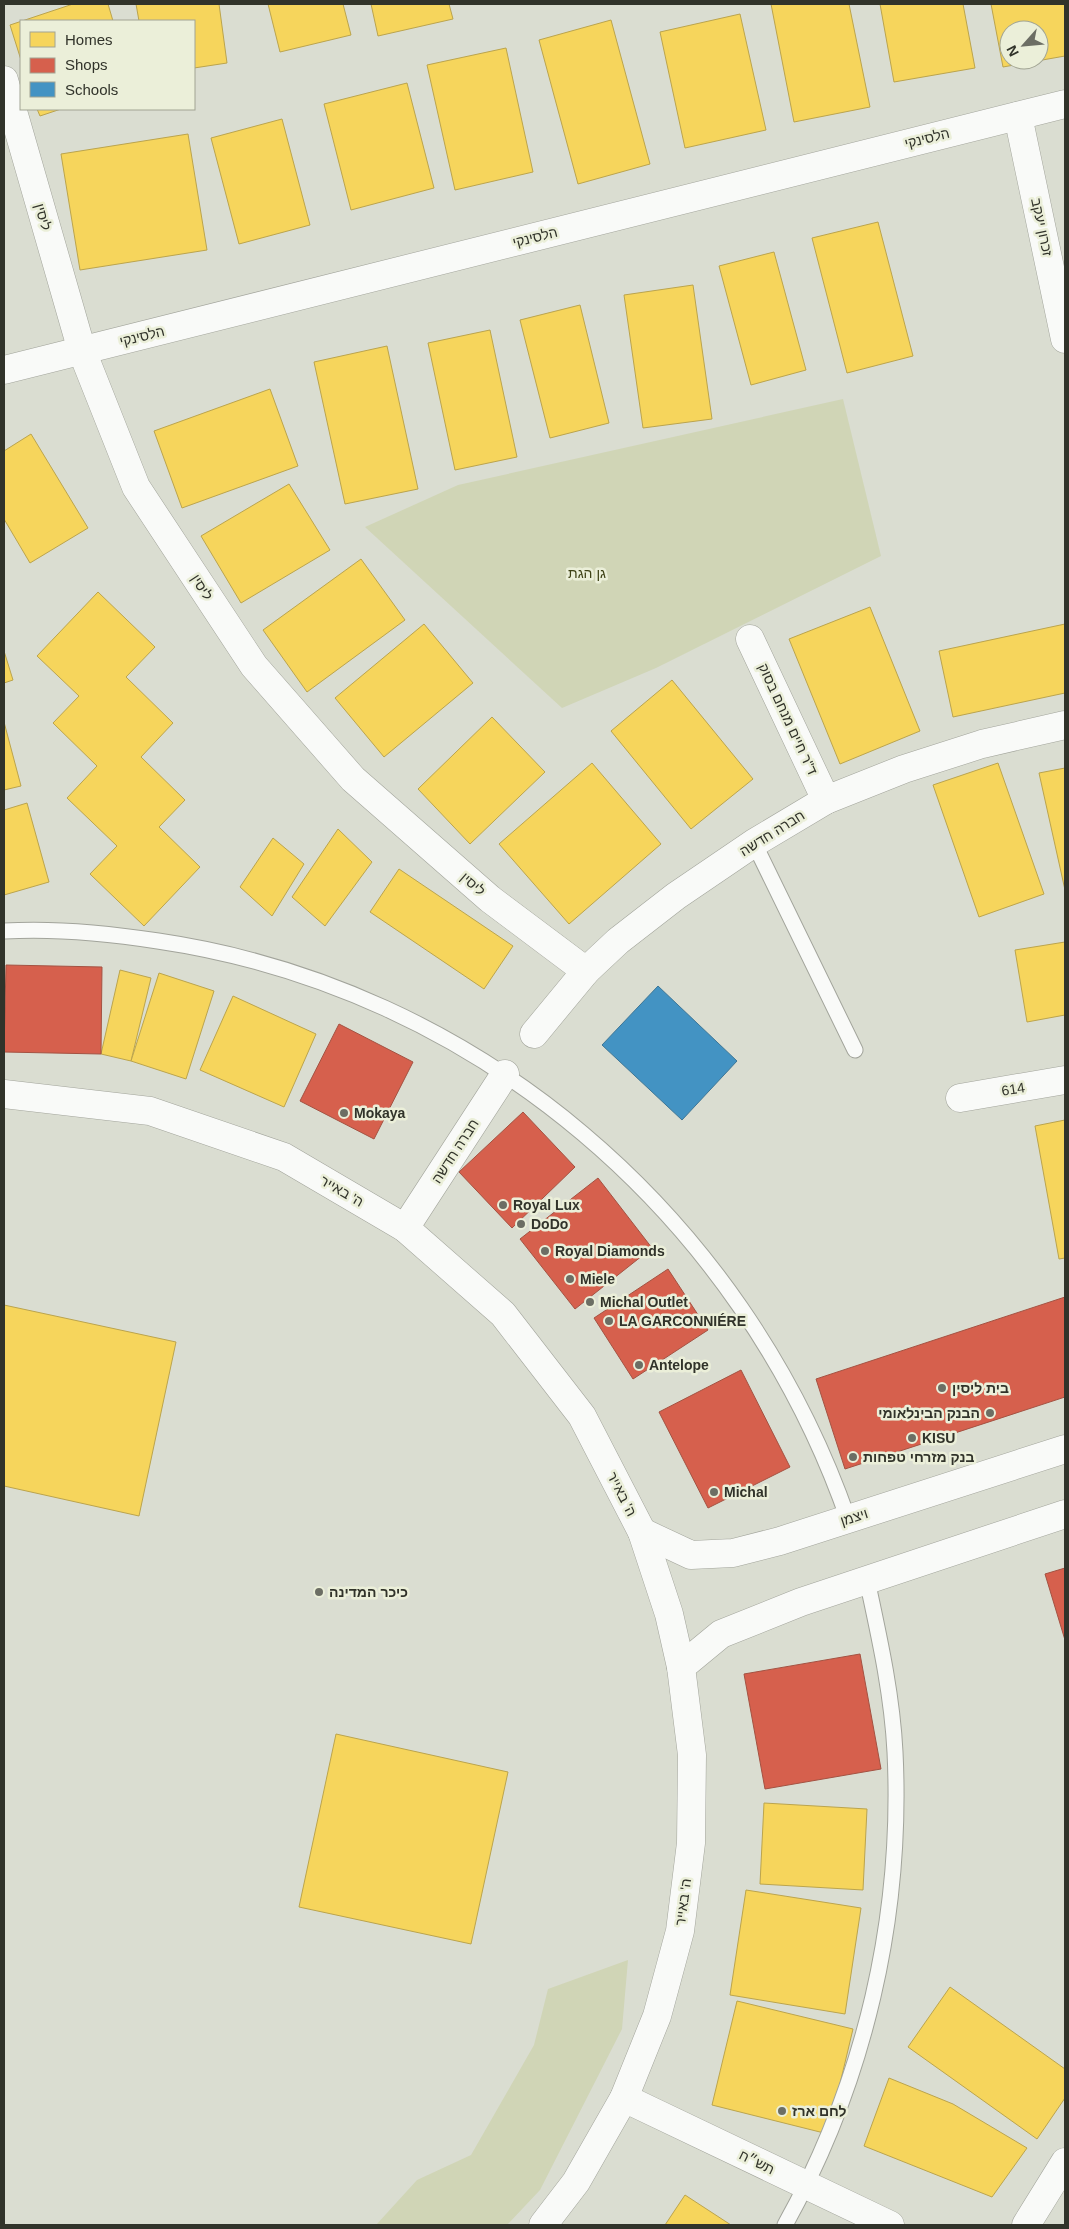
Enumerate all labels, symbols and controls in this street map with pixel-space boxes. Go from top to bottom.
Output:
legend [20,20,195,110]
north arrow [999,20,1049,70]
text: Homes [65,31,113,48]
text: N [1003,43,1022,59]
text: Shops [65,56,108,73]
text: Schools [65,81,118,98]
street label: הלסינקי [903,125,951,151]
street label: זכרון יעקב [1028,197,1056,258]
street label: ליסין [32,202,54,232]
street label: הלסינקי [511,224,559,250]
street label: הלסינקי [118,323,166,349]
park label: גן הגת [568,565,606,581]
street label: ליסין [188,571,216,603]
street label: ד"ר חיים מנחם בסוק [755,661,821,777]
street label: חברה חדשה [737,807,807,859]
street label: ליסין [457,869,489,899]
street label: 614 [1000,1079,1026,1099]
place label: Mokaya [354,1105,406,1121]
marker: Mokaya [338,1107,350,1119]
street label: חברה חדשה [428,1116,482,1186]
street label: ה' באייר [317,1172,367,1210]
place label: Royal Lux [513,1197,580,1213]
marker: Royal Lux [497,1199,509,1211]
place label: DoDo [531,1216,568,1232]
marker: DoDo [515,1218,527,1230]
place label: Royal Diamonds [555,1243,665,1259]
marker: Royal Diamonds [539,1245,551,1257]
place label: Miele [580,1271,615,1287]
marker: Miele [564,1273,576,1285]
place label: Michal Outlet [600,1294,688,1310]
marker: Michal Outlet [584,1296,596,1308]
place label: LA GARCONNIÉRE [619,1313,746,1329]
marker: LA GARCONNIÉRE [603,1315,615,1327]
place label: Antelope [649,1357,709,1373]
marker: Antelope [633,1359,645,1371]
place label: בית ליסין [952,1380,1009,1396]
marker: בית ליסין [936,1382,948,1394]
place label: הבנק הבינלאומי [878,1405,980,1421]
marker: הבנק הבינלאומי [984,1407,996,1419]
place label: KISU [922,1430,955,1446]
marker: KISU [906,1432,918,1444]
place label: בנק מזרחי טפחות [863,1449,974,1465]
marker: בנק מזרחי טפחות [847,1451,859,1463]
street label: ה' באייר [604,1469,640,1519]
place label: Michal [724,1484,768,1500]
marker: Michal [708,1486,720,1498]
street label: ויצמן [838,1505,870,1529]
place label: כיכר המדינה [329,1584,408,1600]
marker: כיכר המדינה [313,1586,325,1598]
street label: ה' באייר [672,1877,694,1927]
place label: לחם ארז [792,2103,847,2119]
marker: לחם ארז [776,2105,788,2117]
street label: תש״ח [737,2147,777,2177]

